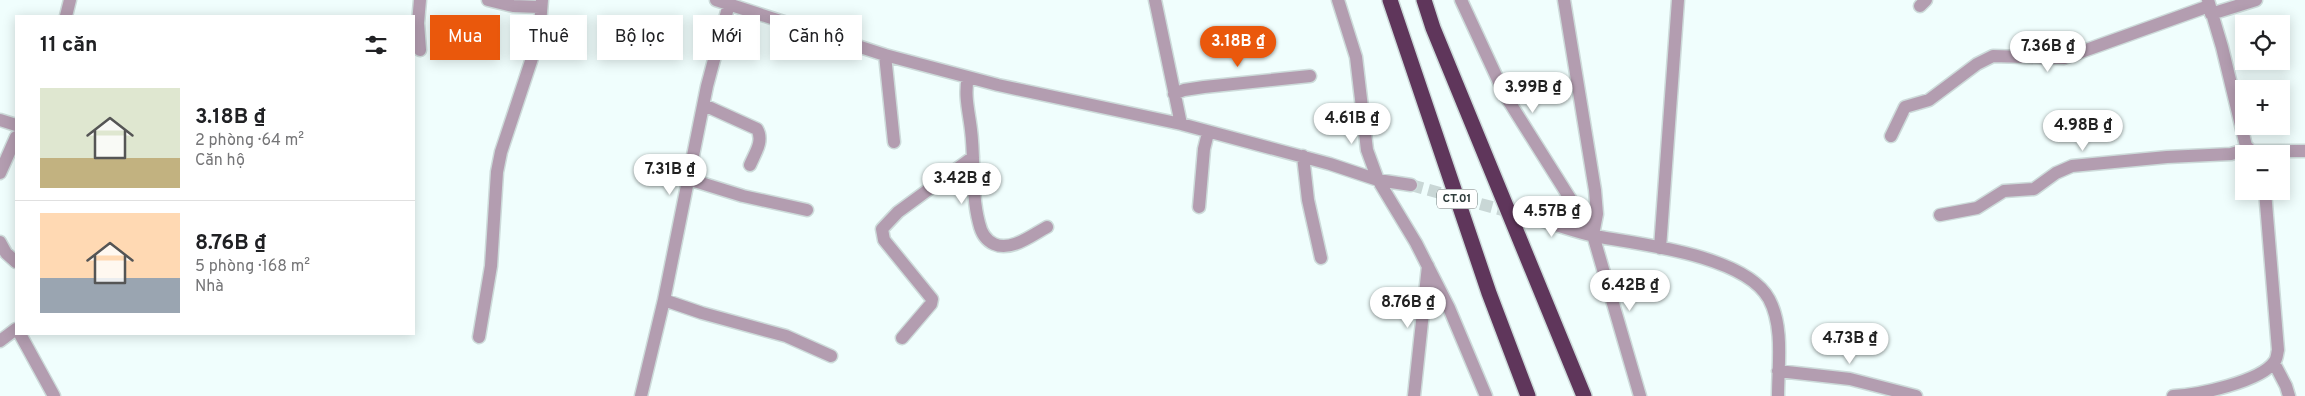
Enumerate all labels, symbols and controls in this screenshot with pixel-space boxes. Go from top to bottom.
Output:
chip: Mua [430,15,500,60]
chip: Thuê [510,15,587,60]
chip: Bộ lọc [597,15,683,60]
chip: Mới [693,15,760,60]
chip: Căn hộ [770,15,862,60]
map controls [2235,15,2290,200]
button: locate [2235,15,2290,70]
pin: 3.18B ₫ [1192,26,1284,68]
pin: 7.36B ₫ [2002,30,2094,73]
icon: filters [362,31,390,59]
text: 11 căn [40,32,97,59]
text: 3.18B ₫ [1211,32,1265,52]
text: 7.36B ₫ [2021,37,2075,57]
pin: 3.99B ₫ [1487,72,1579,114]
text: 3.99B ₫ [1504,78,1562,98]
button: + [2235,80,2290,135]
pin: 4.61B ₫ [1306,102,1398,145]
text: 3.18B ₫ [195,104,266,131]
icon: home [80,108,140,168]
text: 4.61B ₫ [1325,109,1379,129]
pin: 4.98B ₫ [2037,110,2129,152]
text: 4.98B ₫ [2054,116,2112,136]
text: 2 phòng · 64 m² [195,131,304,151]
button: − [2235,145,2290,200]
text: Căn hộ [195,151,245,171]
pin: 7.31B ₫ [624,154,716,196]
text: 7.31B ₫ [645,160,695,180]
pin: 3.42B ₫ [916,162,1008,205]
text: 3.42B ₫ [933,169,991,189]
road number: CT.01 [1437,190,1477,208]
pin: 4.57B ₫ [1506,196,1598,238]
text: 4.57B ₫ [1524,202,1580,222]
text: 8.76B ₫ [195,230,266,257]
icon: home [80,233,140,293]
text: 5 phòng · 168 m² [195,257,310,277]
pin: 6.42B ₫ [1584,270,1676,312]
text: 6.42B ₫ [1601,276,1659,296]
text: Nhà [195,277,224,297]
pin: 8.76B ₫ [1362,286,1454,329]
text: 8.76B ₫ [1381,293,1435,313]
pin: 4.73B ₫ [1804,322,1896,365]
text: 4.73B ₫ [1823,329,1877,349]

